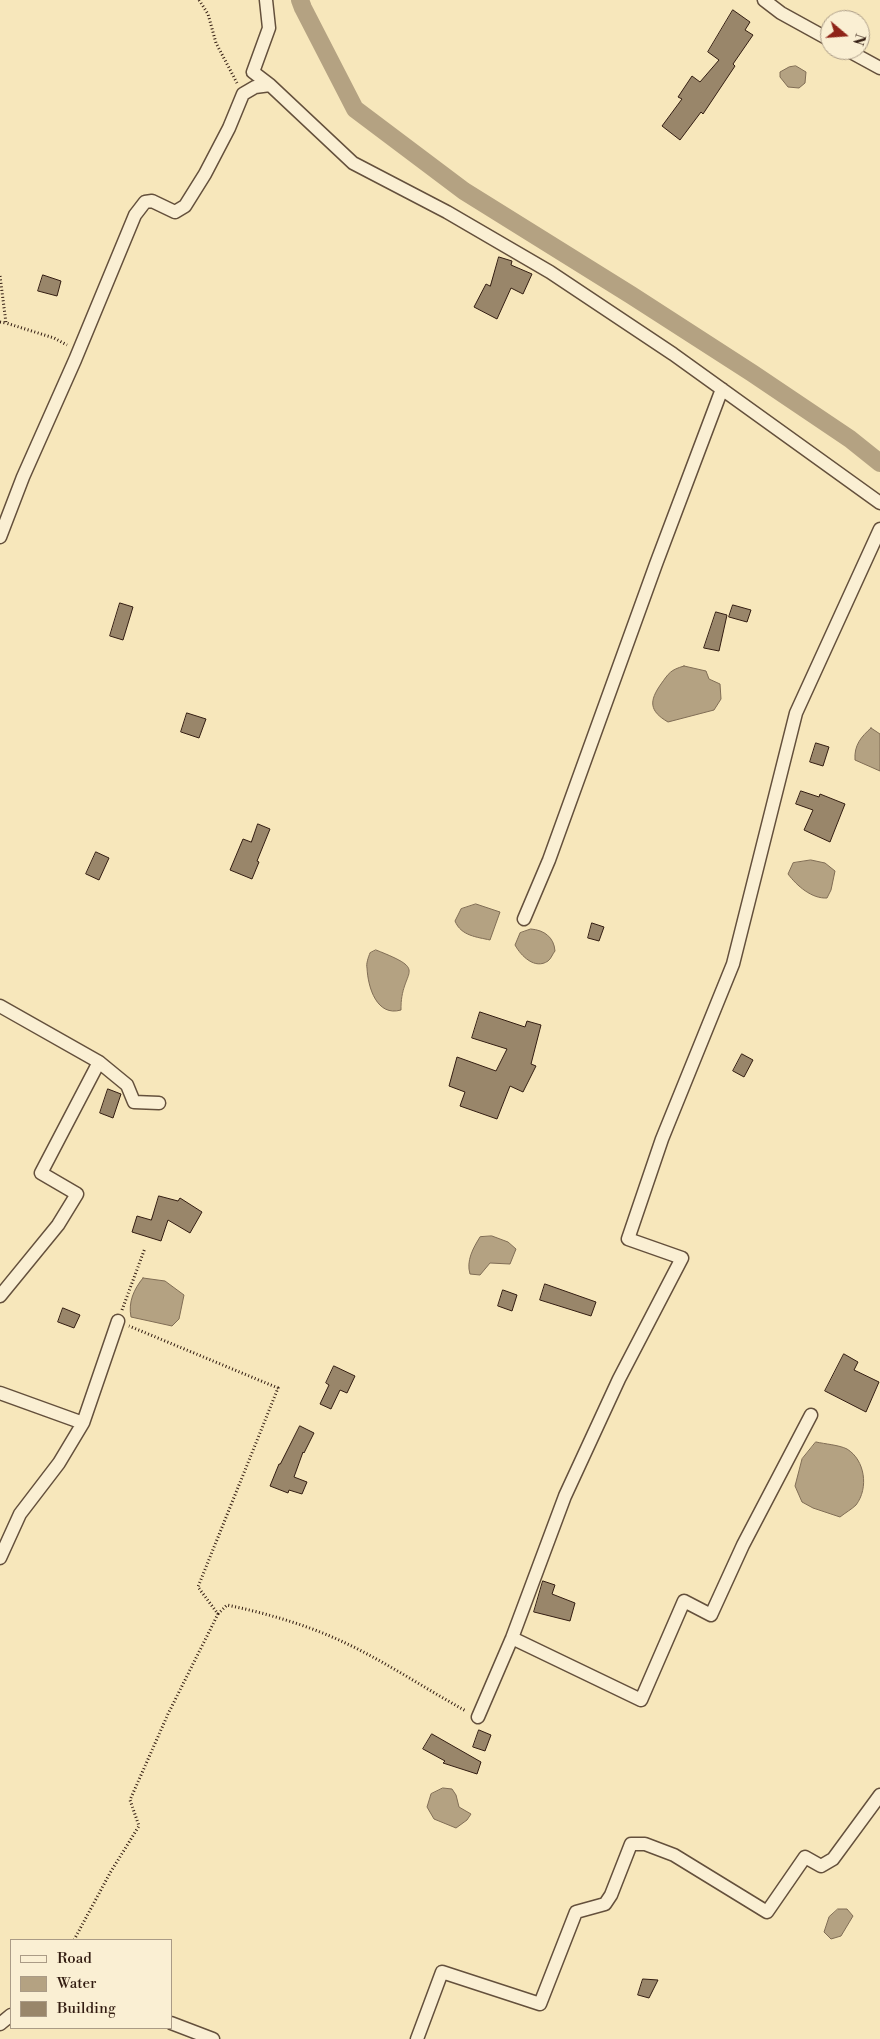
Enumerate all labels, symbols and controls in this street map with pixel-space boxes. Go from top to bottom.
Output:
north arrow [820,10,870,60]
text: N [848,31,869,47]
legend [10,1939,172,2029]
text: Road [57,1949,92,1968]
text: Water [57,1974,96,1993]
text: Building [57,1999,116,2018]

